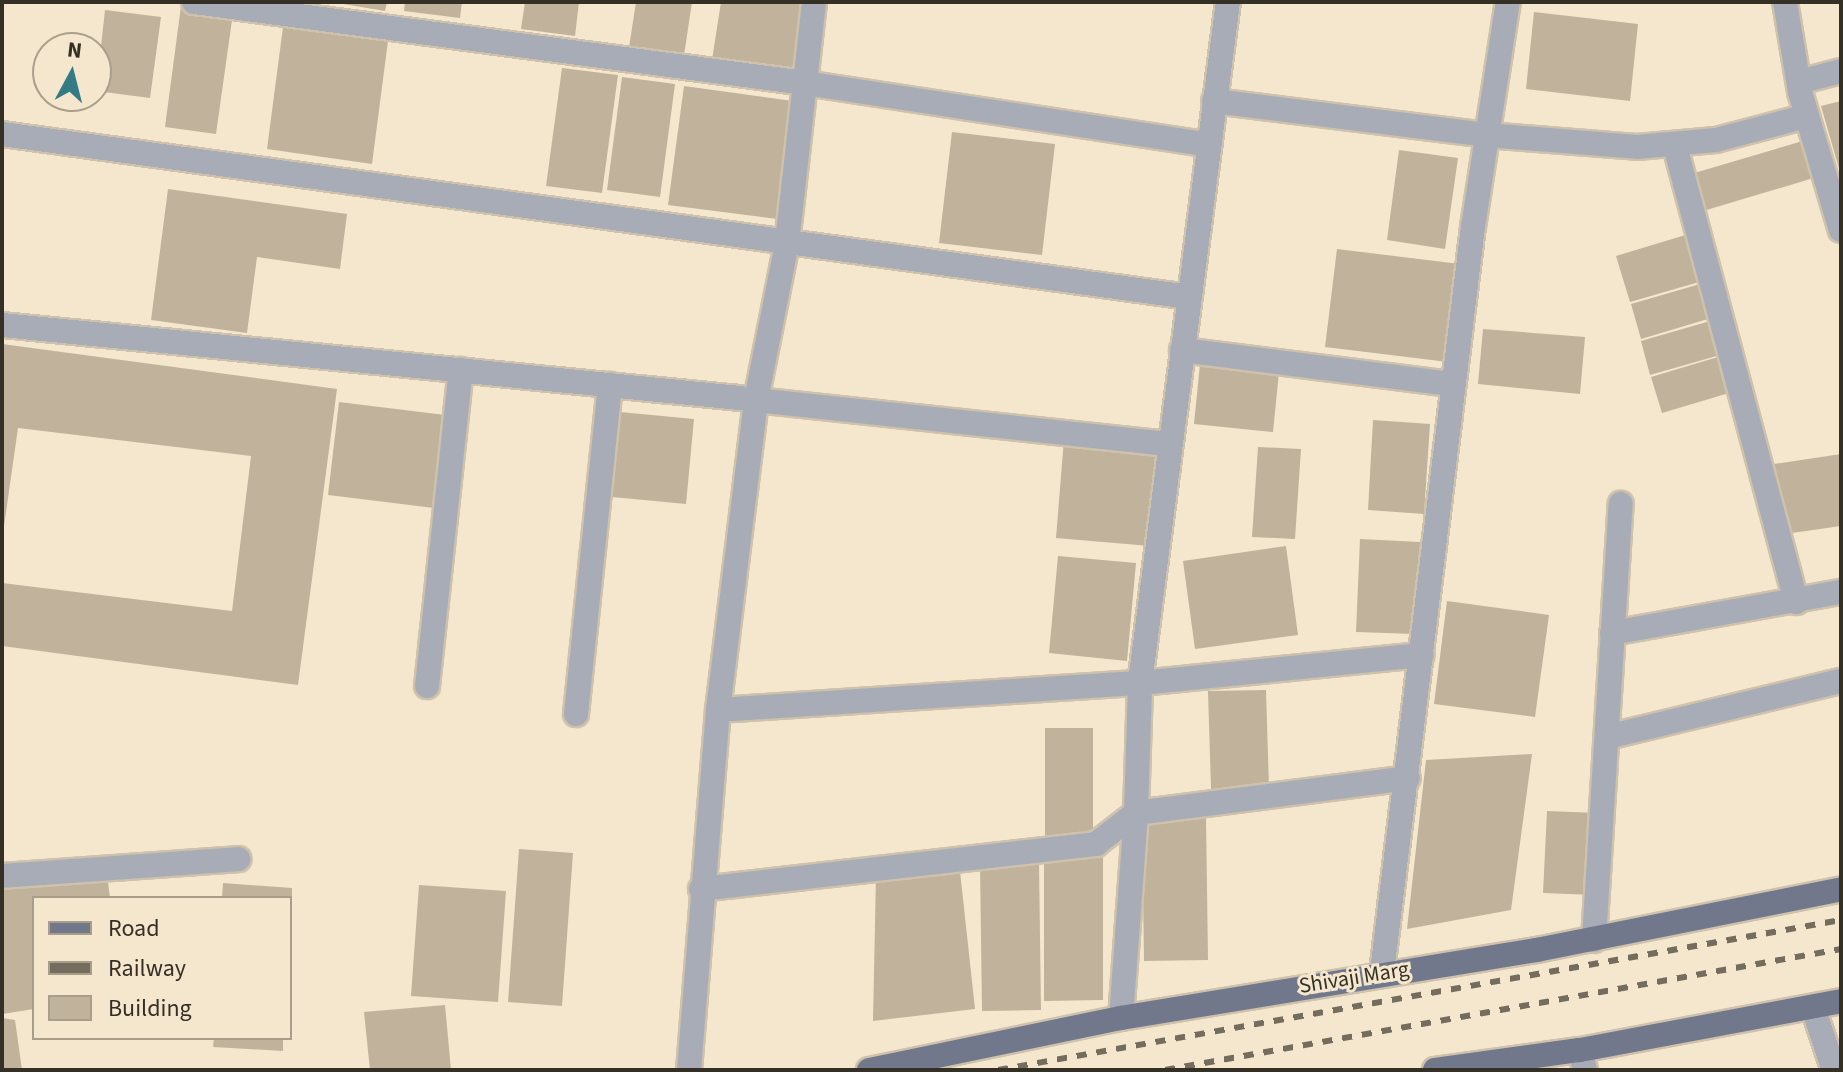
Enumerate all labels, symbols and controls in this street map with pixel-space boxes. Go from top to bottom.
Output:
north arrow [32,32,112,112]
text: N [65,33,84,67]
legend [32,896,292,1040]
text: Road [108,911,160,946]
text: Railway [108,951,186,986]
street label: Shivaji Marg [1297,956,1411,1000]
text: Building [108,991,192,1026]

